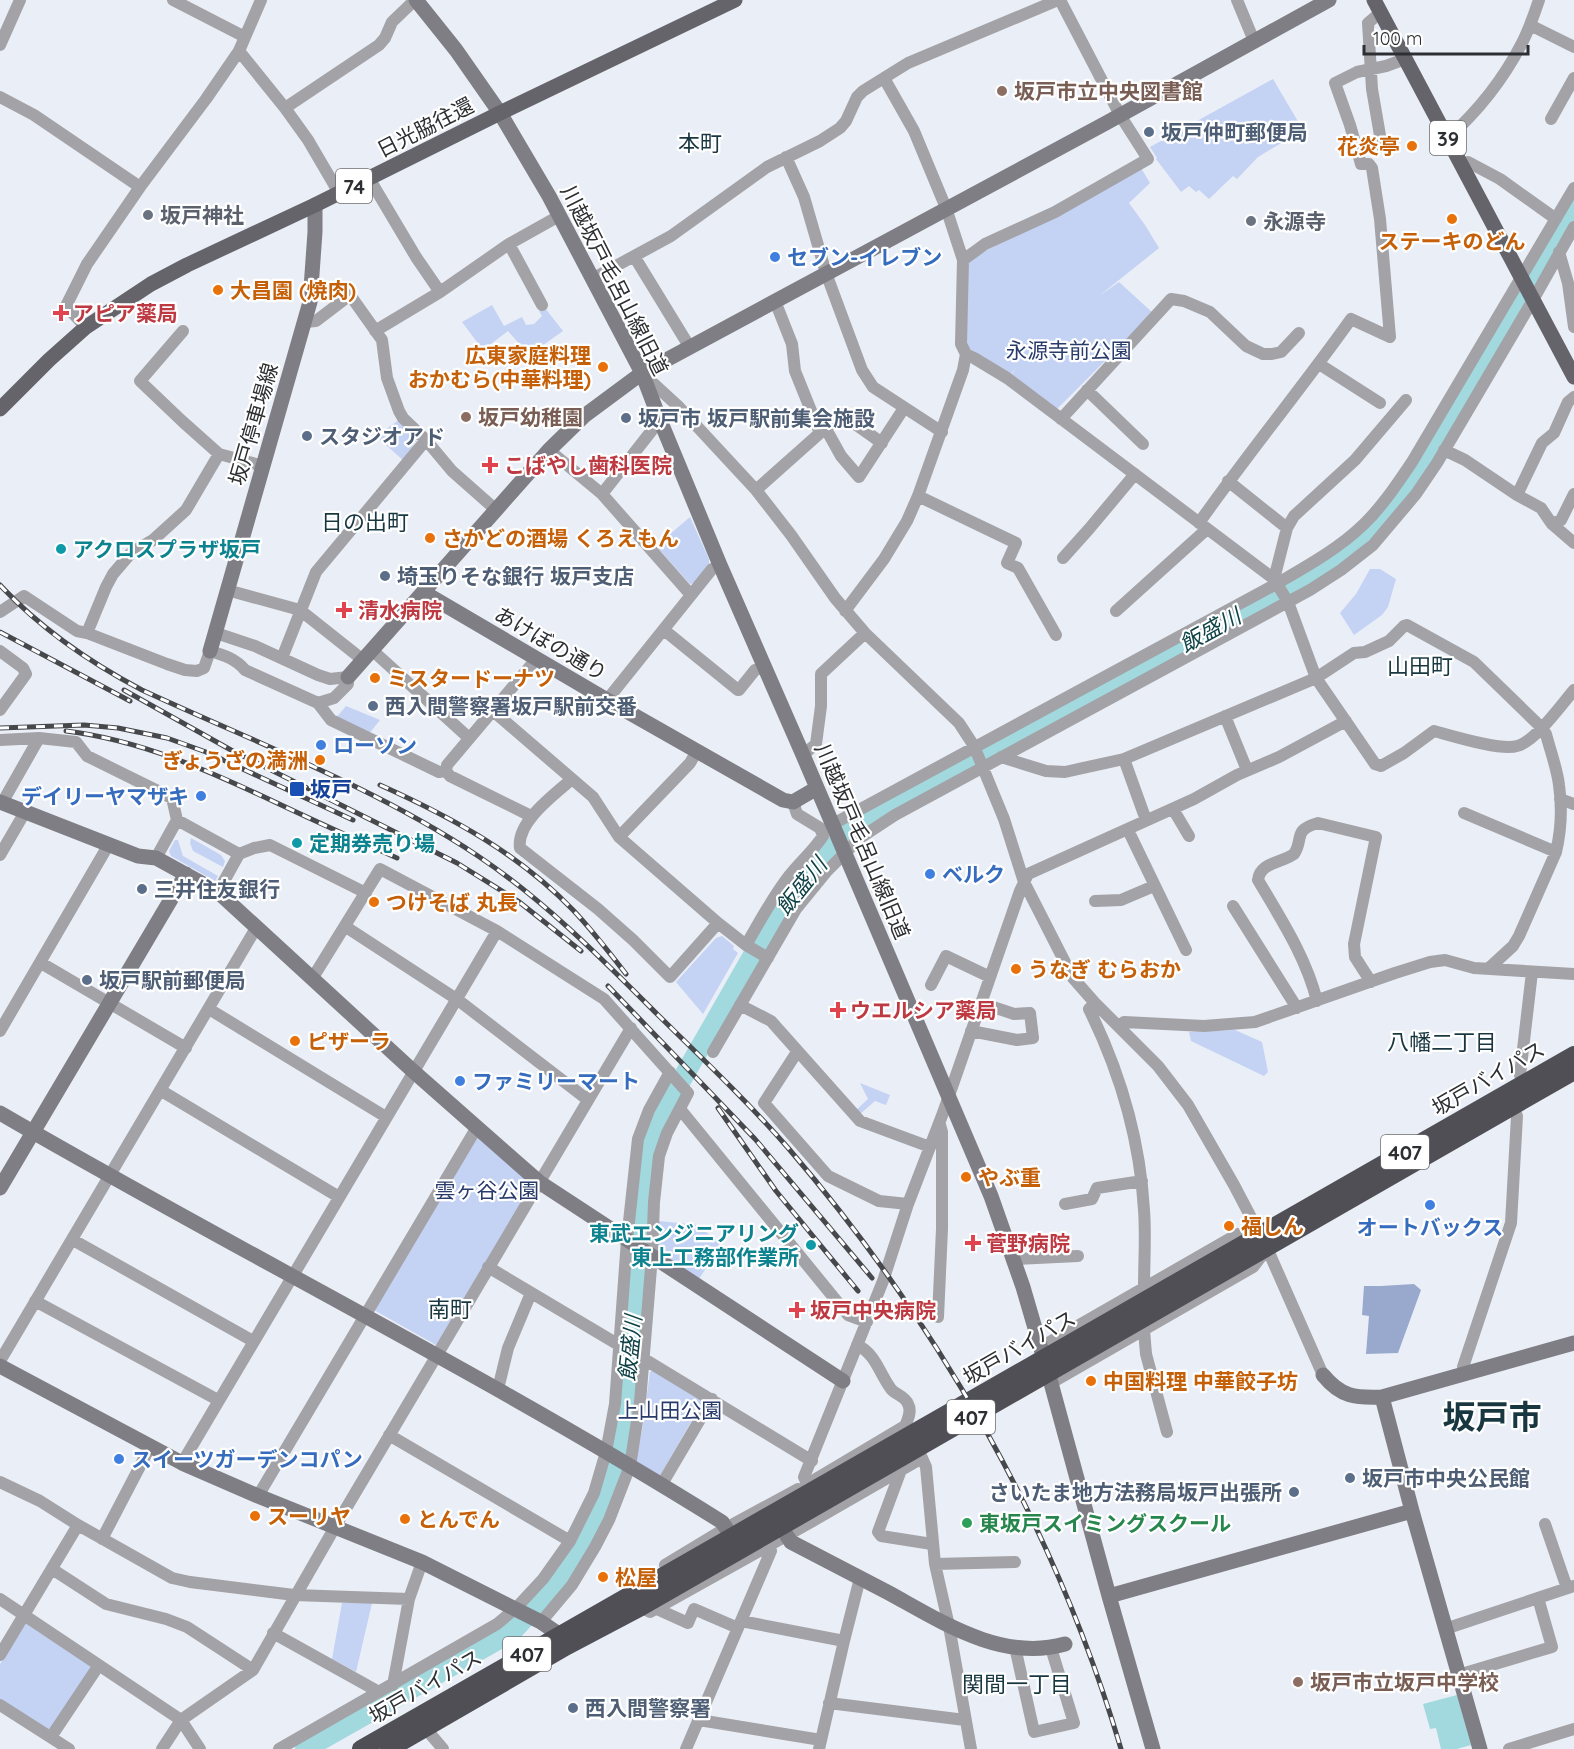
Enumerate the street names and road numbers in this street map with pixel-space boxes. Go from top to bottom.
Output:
street label: 日光脇往還 [372,92,478,162]
road number: 39 [1430,121,1466,155]
road number: 74 [336,169,372,203]
street label: 川越坂戸毛呂山線旧道 [556,181,674,379]
street label: 坂戸停車場線 [223,360,283,488]
street label: あけぼの通り [490,600,612,686]
street label: 川越坂戸毛呂山線旧道 [810,739,916,943]
street label: 坂戸バイパス [1427,1035,1549,1121]
road number: 407 [1381,1135,1429,1169]
street label: 坂戸バイパス [958,1304,1080,1390]
road number: 407 [947,1400,995,1434]
road number: 407 [503,1637,551,1671]
street label: 坂戸バイパス [364,1643,486,1729]

